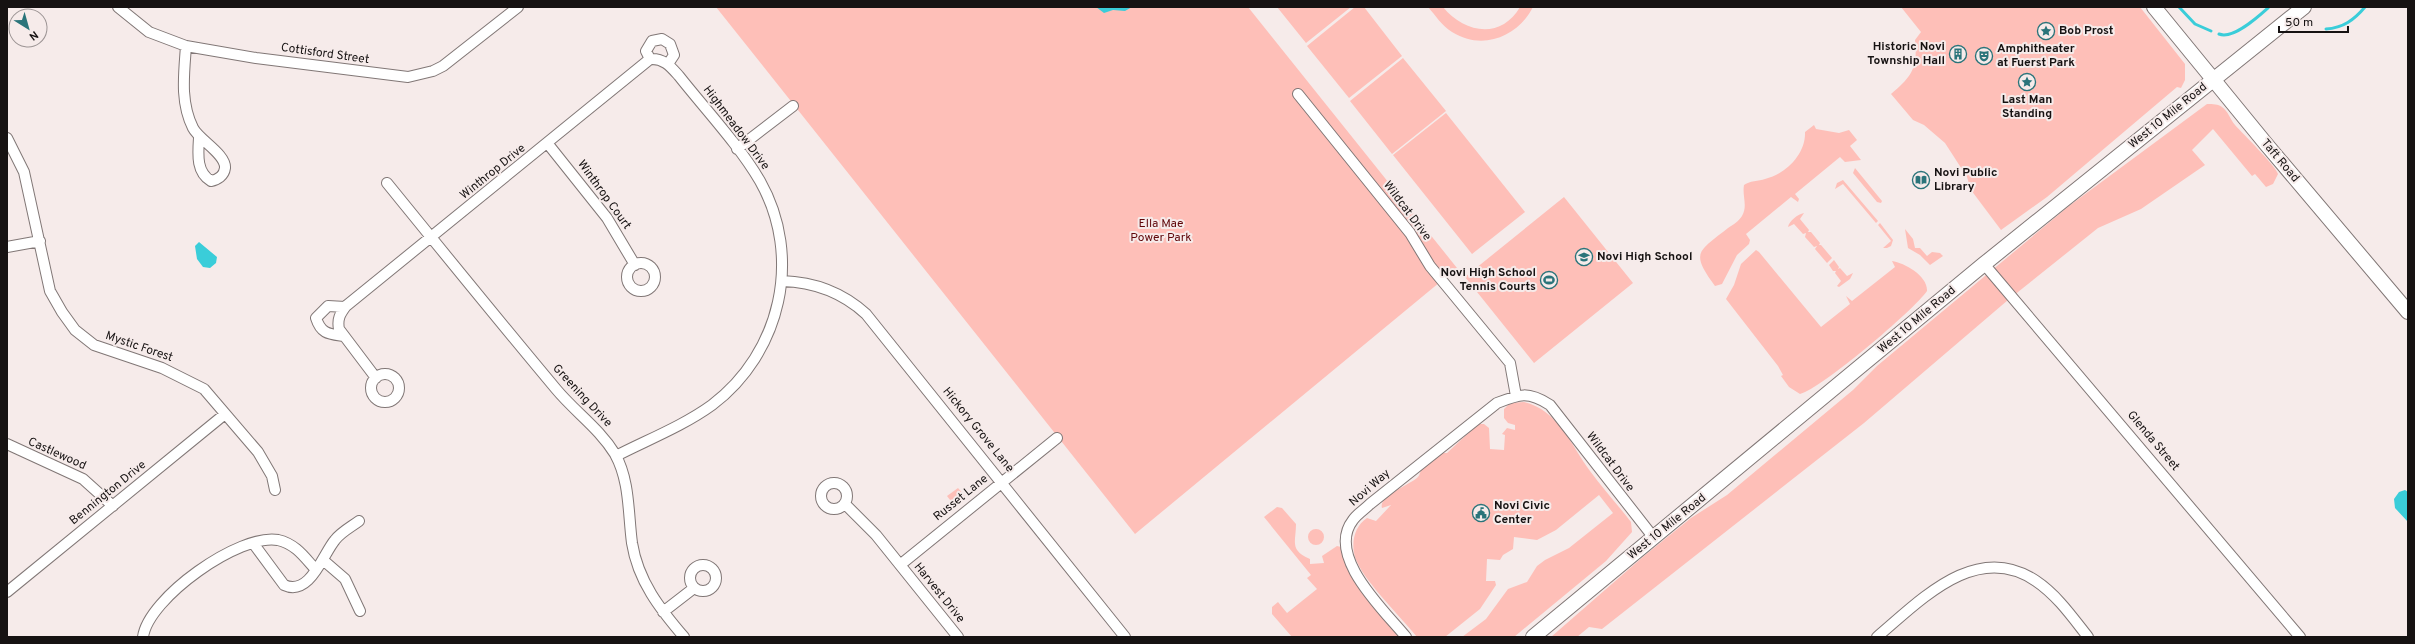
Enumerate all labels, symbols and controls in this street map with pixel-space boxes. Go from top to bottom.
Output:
north arrow [8,8,48,48]
scale bar [2279,8,2348,34]
text: 50 m [2285,15,2313,31]
place icon: Bob Prost [2036,21,2056,41]
place label: Bob Prost [2059,23,2114,39]
text: N [26,27,41,43]
place label: Historic Novi Township Hall [1867,39,1945,69]
street label: Cottisford Street [280,40,370,68]
place label: Amphitheater at Fuerst Park [1997,41,2075,71]
building icon: Historic Novi Township Hall [1948,44,1968,64]
theatre icon: Amphitheater at Fuerst Park [1974,46,1994,66]
place icon: Last Man Standing [2017,72,2037,92]
street label: West 10 Mile Road [2125,79,2211,153]
street label: Highmeadow Drive [699,83,773,173]
place label: Last Man Standing [2002,92,2052,122]
street label: Taft Road [2257,136,2303,186]
street label: Winthrop Drive [457,141,529,203]
street label: Winthrop Court [573,157,635,233]
place label: Novi Public Library [1934,165,1997,195]
library icon: Novi Public Library [1911,170,1931,190]
street label: Wildcat Drive [1379,178,1435,244]
park label: Ella Mae Power Park [1130,216,1192,246]
school or university icon: Novi High School [1574,247,1594,267]
place label: Novi High School [1597,249,1692,265]
place label: Novi High School Tennis Courts [1441,265,1536,295]
sports icon: Novi High School Tennis Courts [1539,270,1559,290]
street label: West 10 Mile Road [1875,283,1959,357]
street label: Mystic Forest [103,328,175,366]
street label: Greening Drive [549,361,615,431]
street label: Hickory Grove Lane [939,384,1017,476]
street label: Glenda Street [2123,408,2183,474]
street label: Wildcat Drive [1582,429,1638,495]
street label: Castlewood [25,434,89,474]
street label: Bennington Drive [66,457,150,529]
street label: Novi Way [1346,466,1394,510]
street label: Russet Lane [930,471,992,525]
street label: West 10 Mile Road [1624,490,1710,564]
place label: Novi Civic Center [1494,498,1550,528]
public building icon: Novi Civic Center [1471,503,1491,523]
street label: Harvest Drive [910,560,968,626]

